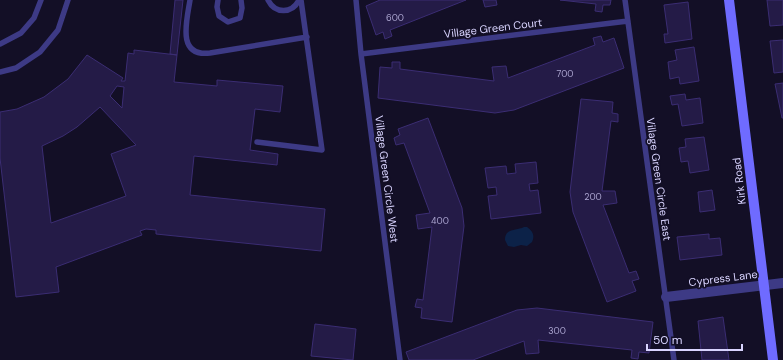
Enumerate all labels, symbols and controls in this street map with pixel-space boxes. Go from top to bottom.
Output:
house number: 600 [386,12,404,24]
street label: Village Green Court [443,15,543,41]
house number: 700 [557,68,574,80]
street label: Village Green Circle West [372,115,402,243]
street label: Village Green Circle East [643,117,675,241]
street label: Kirk Road [729,157,749,205]
house number: 200 [584,191,602,203]
house number: 400 [431,215,449,227]
street label: Cypress Lane [688,267,758,289]
house number: 300 [548,325,566,337]
scale bar [647,326,742,352]
text: 50 m [653,332,682,348]

